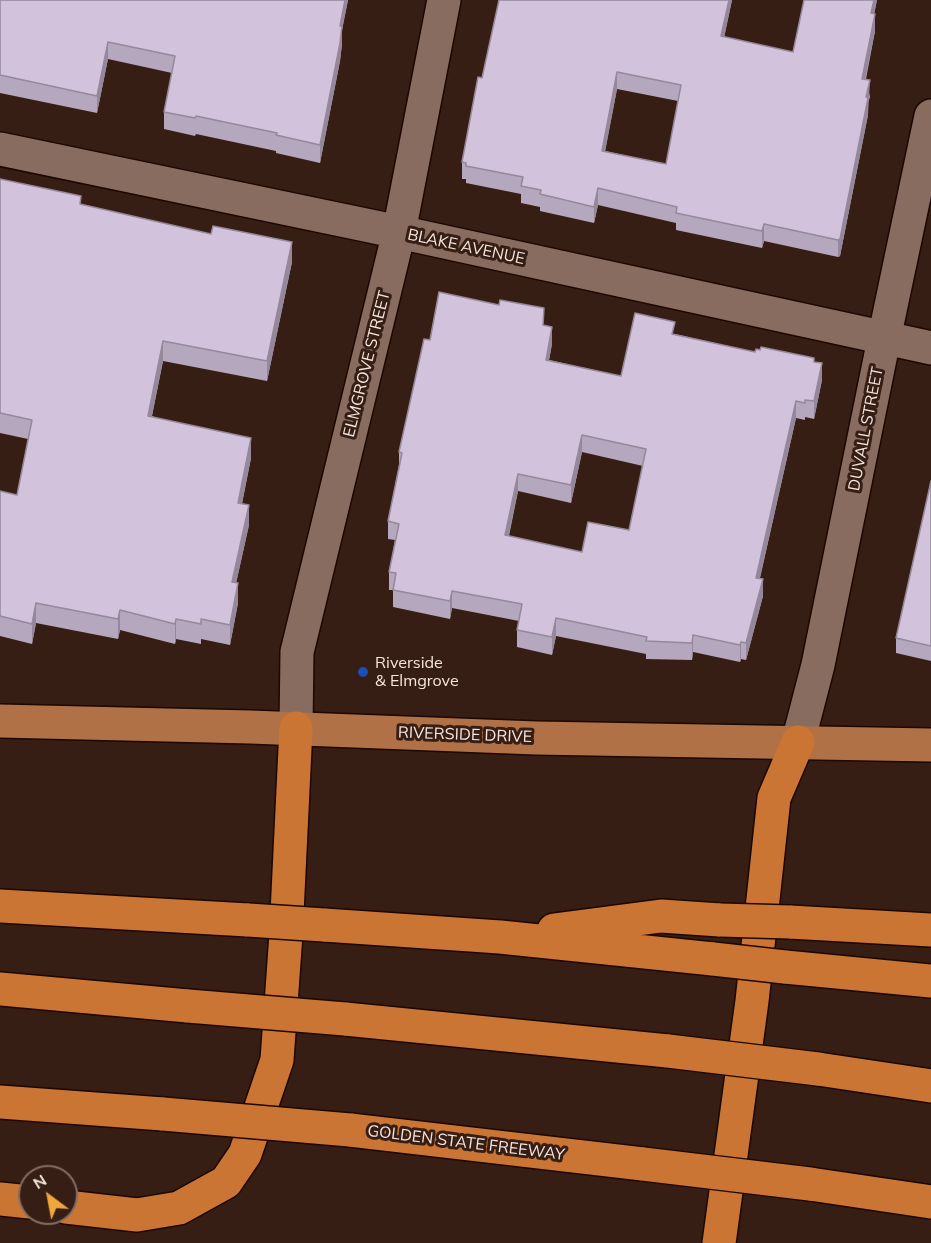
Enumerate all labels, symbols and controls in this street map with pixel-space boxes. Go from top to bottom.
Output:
street label: BLAKE AVENUE [406,225,526,269]
street label: ELMGROVE STREET [340,289,394,439]
street label: DUVALL STREET [845,365,887,493]
place label: Riverside & Elmgrove [375,653,459,691]
marker: Riverside & Elmgrove [356,665,370,679]
street label: RIVERSIDE DRIVE [398,723,532,747]
street label: GOLDEN STATE FREEWAY [366,1121,566,1165]
north arrow [18,1165,78,1225]
text: N [29,1170,50,1193]

